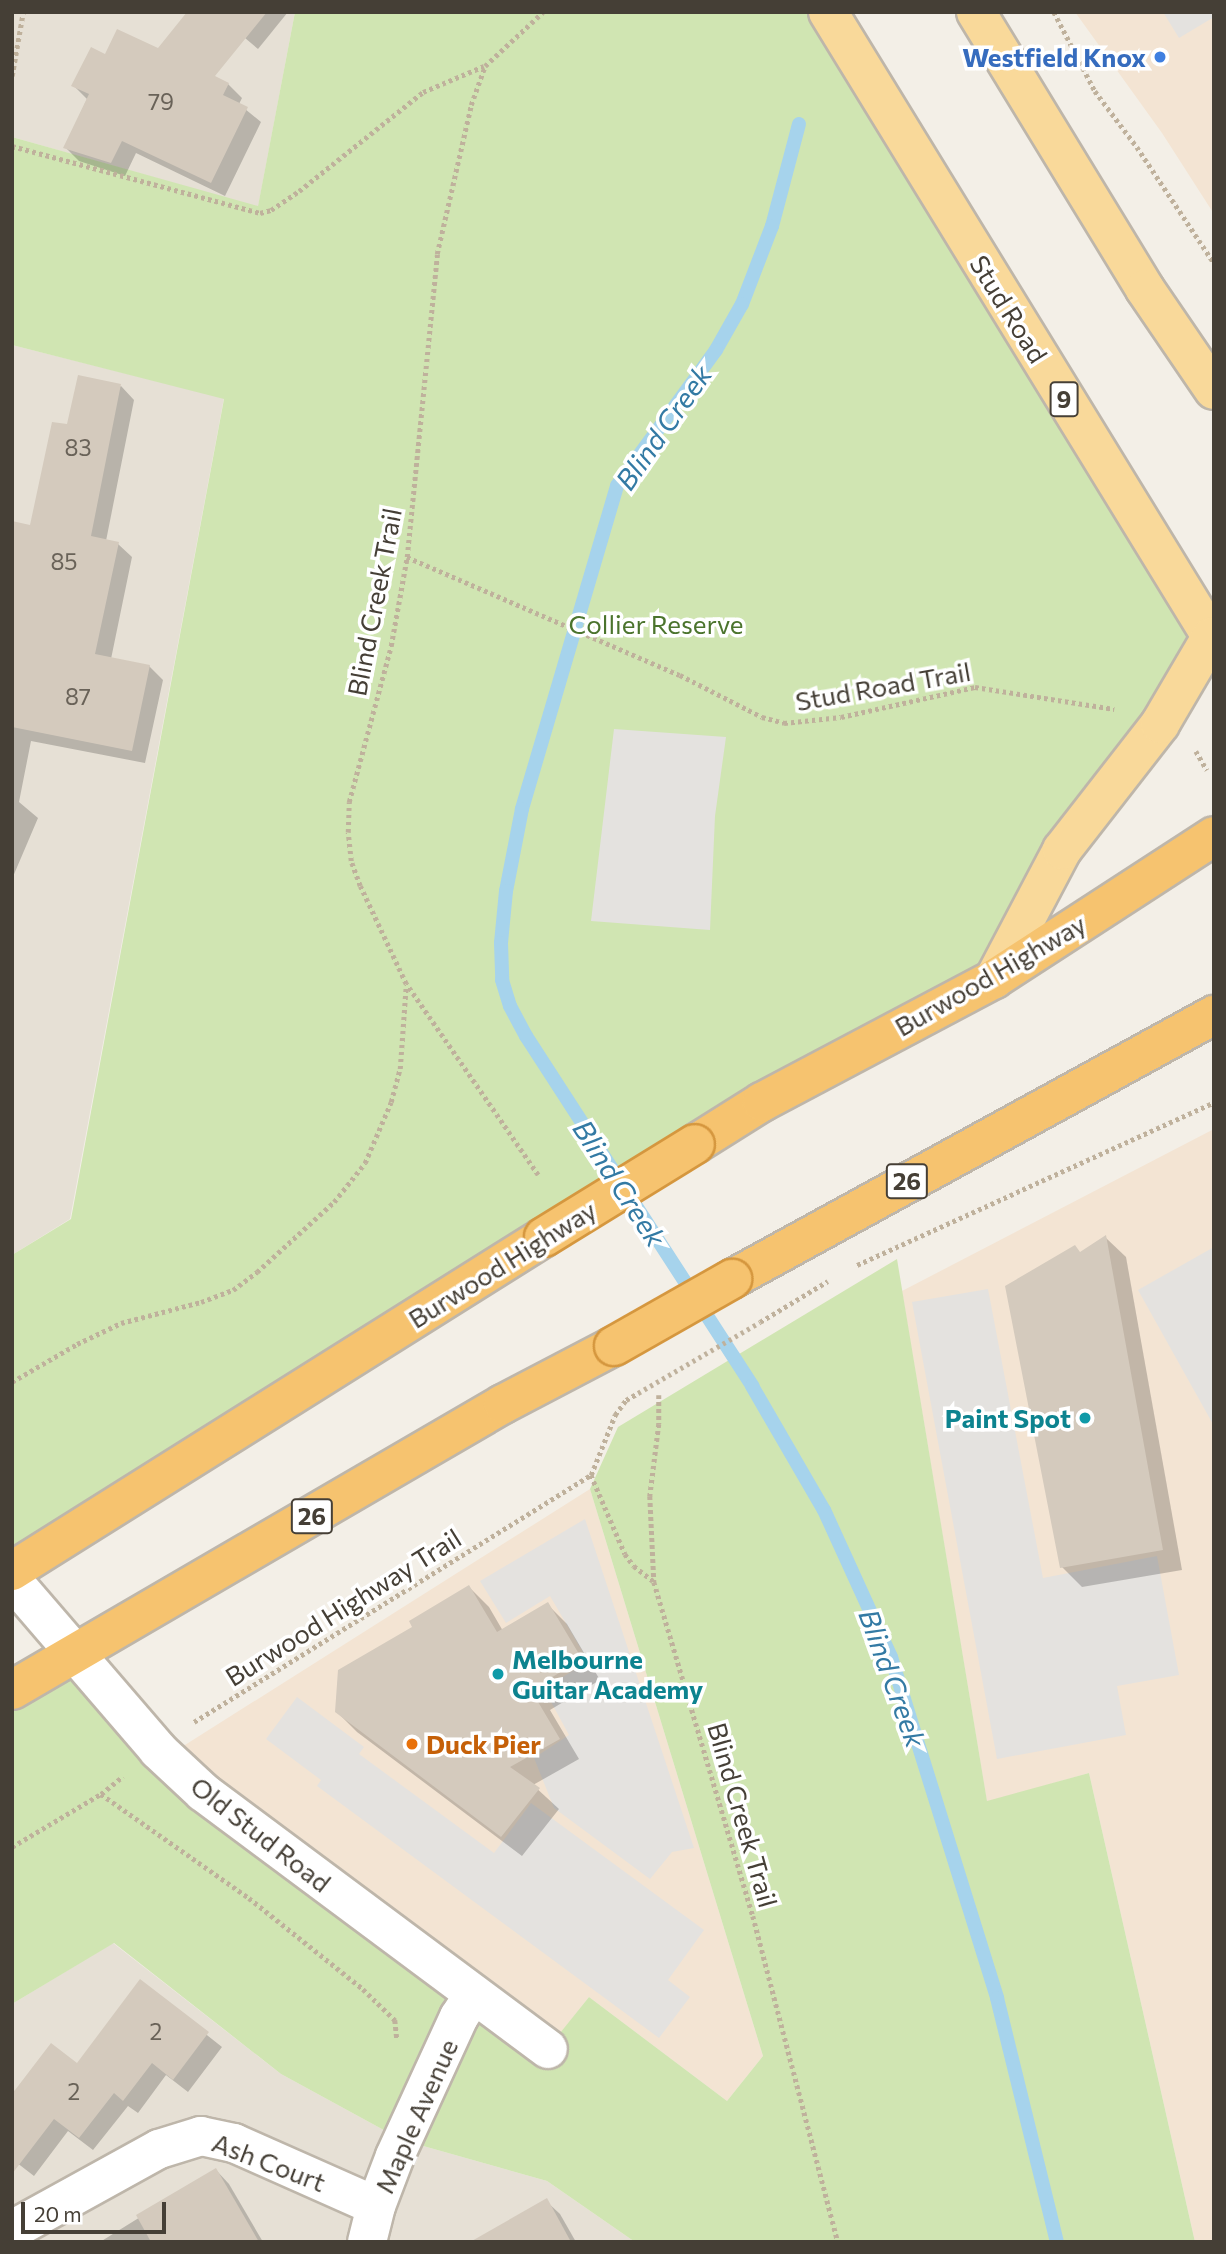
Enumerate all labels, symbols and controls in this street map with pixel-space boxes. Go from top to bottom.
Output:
place label: Westfield Knox [962,41,1146,73]
marker: Westfield Knox [1152,49,1168,65]
house number: 79 [148,87,174,115]
street label: Stud Road [964,249,1054,369]
water label: Blind Creek [608,358,718,496]
road number: 9 [1048,378,1080,420]
house number: 83 [64,433,92,461]
street label: Blind Creek Trail [340,505,408,699]
house number: 85 [50,547,78,575]
park label: Collier Reserve [568,608,744,640]
street label: Stud Road Trail [793,655,973,717]
house number: 87 [65,682,91,710]
street label: Burwood Highway [889,908,1091,1042]
water label: Blind Creek [567,1113,673,1253]
road number: 26 [884,1161,930,1202]
street label: Burwood Highway [402,1194,602,1334]
place label: Paint Spot [945,1402,1071,1434]
marker: Paint Spot [1077,1410,1093,1426]
road number: 26 [289,1496,335,1536]
street label: Burwood Highway Trail [219,1522,467,1692]
water label: Blind Creek [852,1604,934,1752]
place label: Melbourne Guitar Academy [512,1643,703,1704]
marker: Melbourne Guitar Academy [490,1666,506,1682]
street label: Blind Creek Trail [702,1719,784,1911]
place label: Duck Pier [426,1728,541,1760]
marker: Duck Pier [404,1736,420,1752]
street label: Old Stud Road [185,1770,337,1898]
house number: 2 [150,2017,162,2045]
street label: Maple Avenue [368,2034,464,2198]
house number: 2 [68,2077,80,2105]
street label: Ash Court [208,2126,330,2198]
scale bar [24,2188,170,2232]
text: 20 m [34,2201,82,2226]

